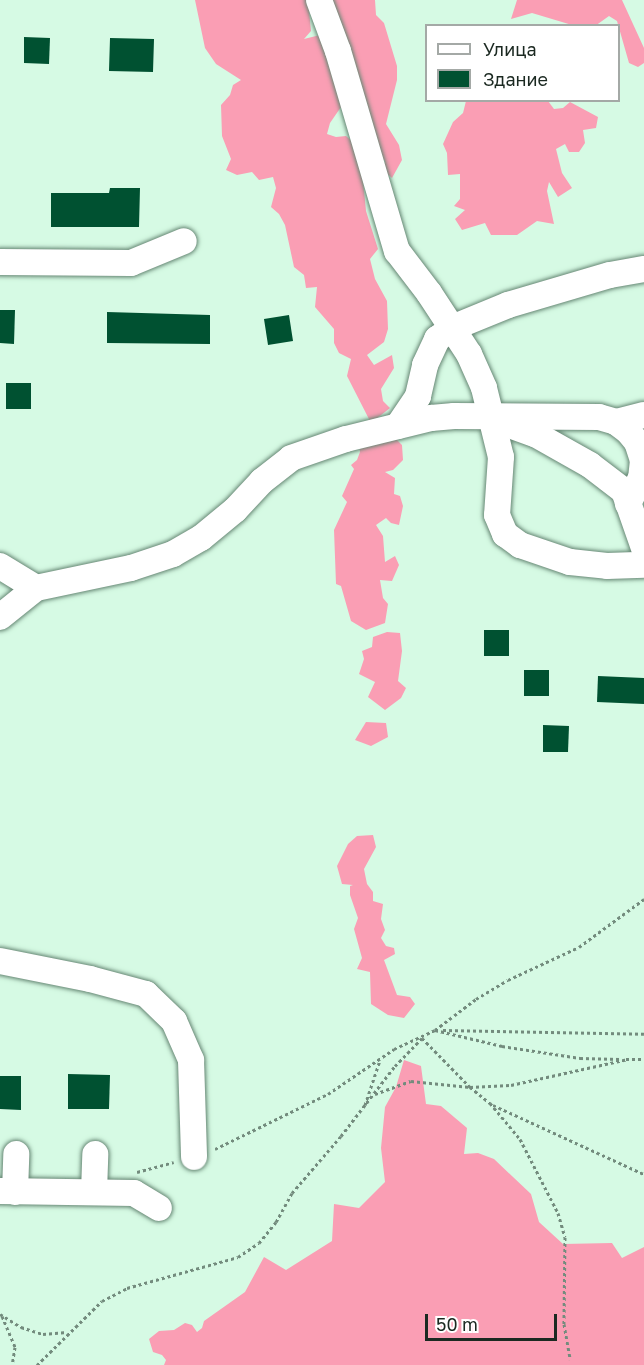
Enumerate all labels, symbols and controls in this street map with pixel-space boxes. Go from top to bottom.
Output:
legend [425,24,620,102]
text: Улица [483,38,537,60]
text: Здание [483,68,548,90]
scale bar [428,1302,560,1340]
text: 50 m [436,1313,478,1335]

